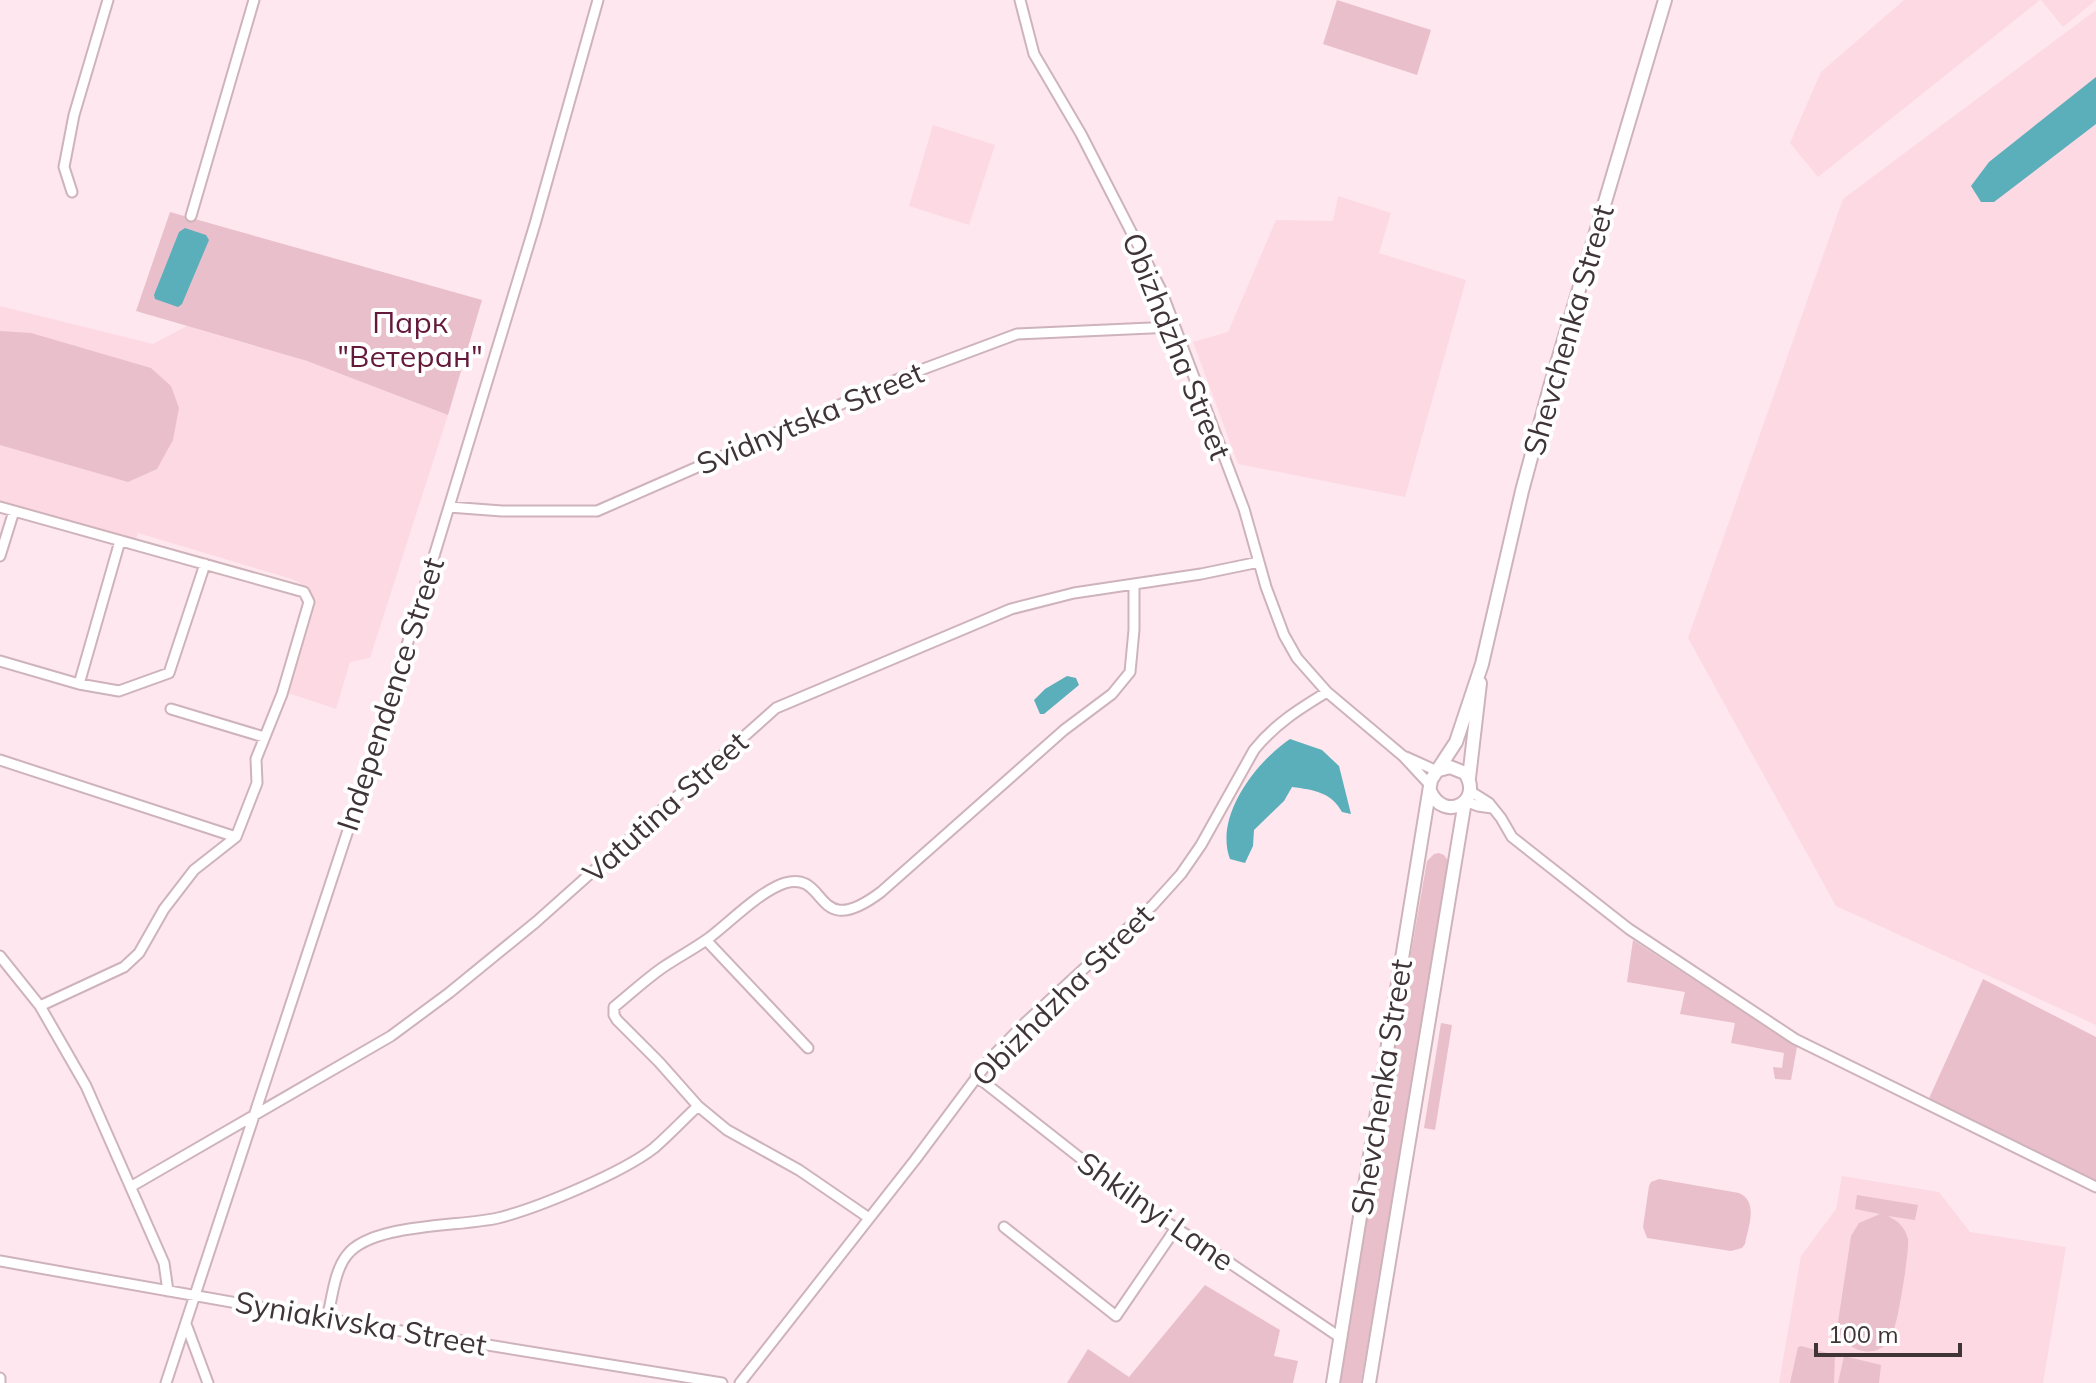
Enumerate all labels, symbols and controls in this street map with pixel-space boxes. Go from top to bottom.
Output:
street label: Shevchenka Street [1514,201,1622,459]
street label: Obizhdzha Street [1114,227,1240,465]
park label: Парк "Ветеран" [337,303,483,375]
street label: Svidnytska Street [691,353,929,483]
street label: Independence Street [328,553,452,835]
street label: Vatutina Street [575,723,755,891]
street label: Obizhdzha Street [963,896,1161,1094]
street label: Shevchenka Street [1342,956,1420,1218]
street label: Shkilnyi Lane [1070,1143,1242,1279]
street label: Syniakivska Street [232,1282,490,1364]
scale bar [1816,1307,1960,1357]
text: 100 m [1828,1319,1899,1349]

